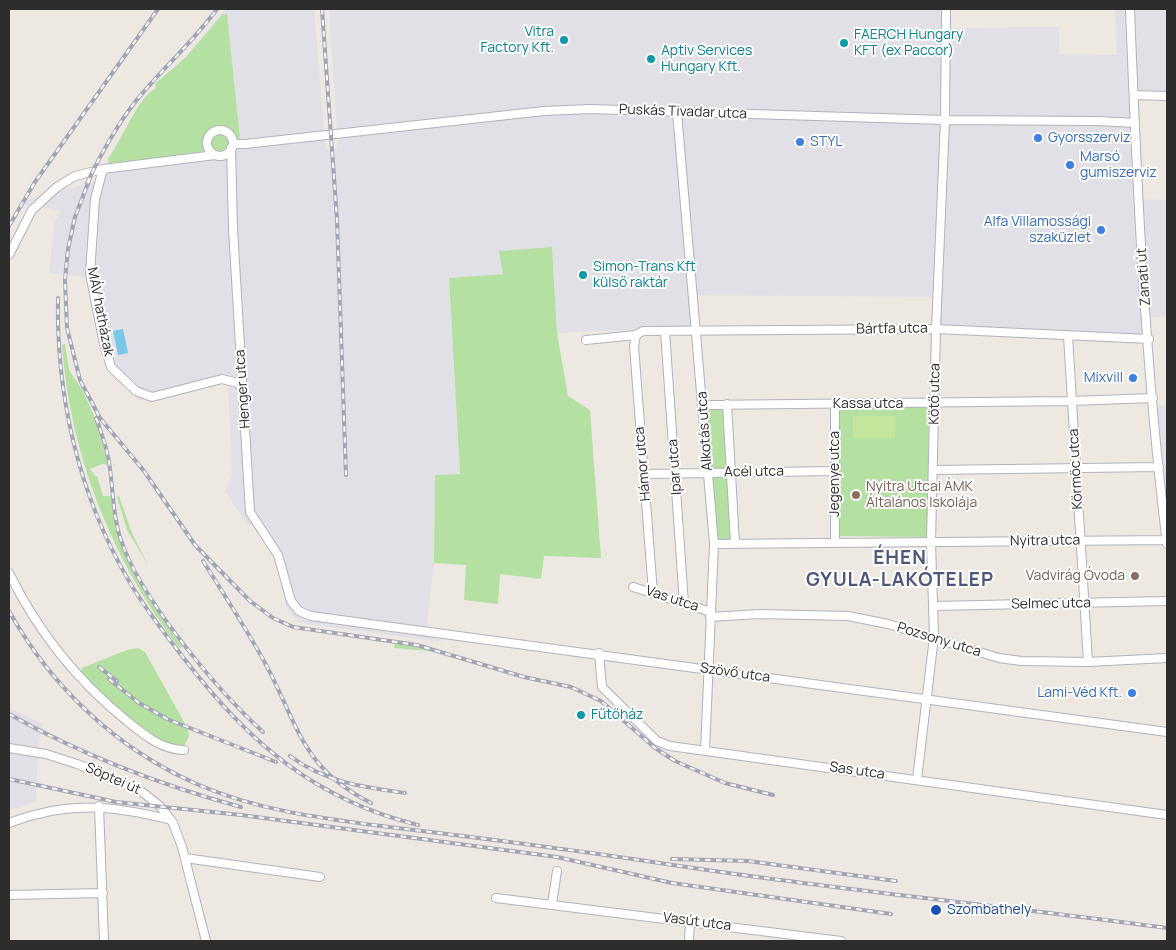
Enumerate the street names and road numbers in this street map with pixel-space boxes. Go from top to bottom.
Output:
street label: Puskás Tivadar utca [619,101,747,123]
street label: Zanati út [1134,247,1154,307]
street label: MÁV hatházak [83,266,117,358]
street label: Bártfa utca [856,320,928,338]
street label: Henger utca [232,349,254,429]
street label: Kötő utca [926,363,944,425]
street label: Alkotás utca [694,391,716,471]
street label: Kassa utca [833,396,903,412]
street label: Hámor utca [631,426,655,502]
street label: Körmöc utca [1065,428,1087,510]
street label: Jegenye utca [827,431,843,517]
street label: Ipar utca [665,438,685,496]
street label: Acél utca [724,463,784,481]
street label: Nyitra utca [1010,532,1080,550]
street label: Vas utca [643,583,701,615]
street label: Selmec utca [1011,595,1091,613]
street label: Pozsony utca [895,619,983,661]
street label: Szövő utca [699,660,771,686]
street label: Söptei út [83,759,143,799]
street label: Sas utca [828,759,886,783]
street label: Vasút utca [662,909,732,935]

